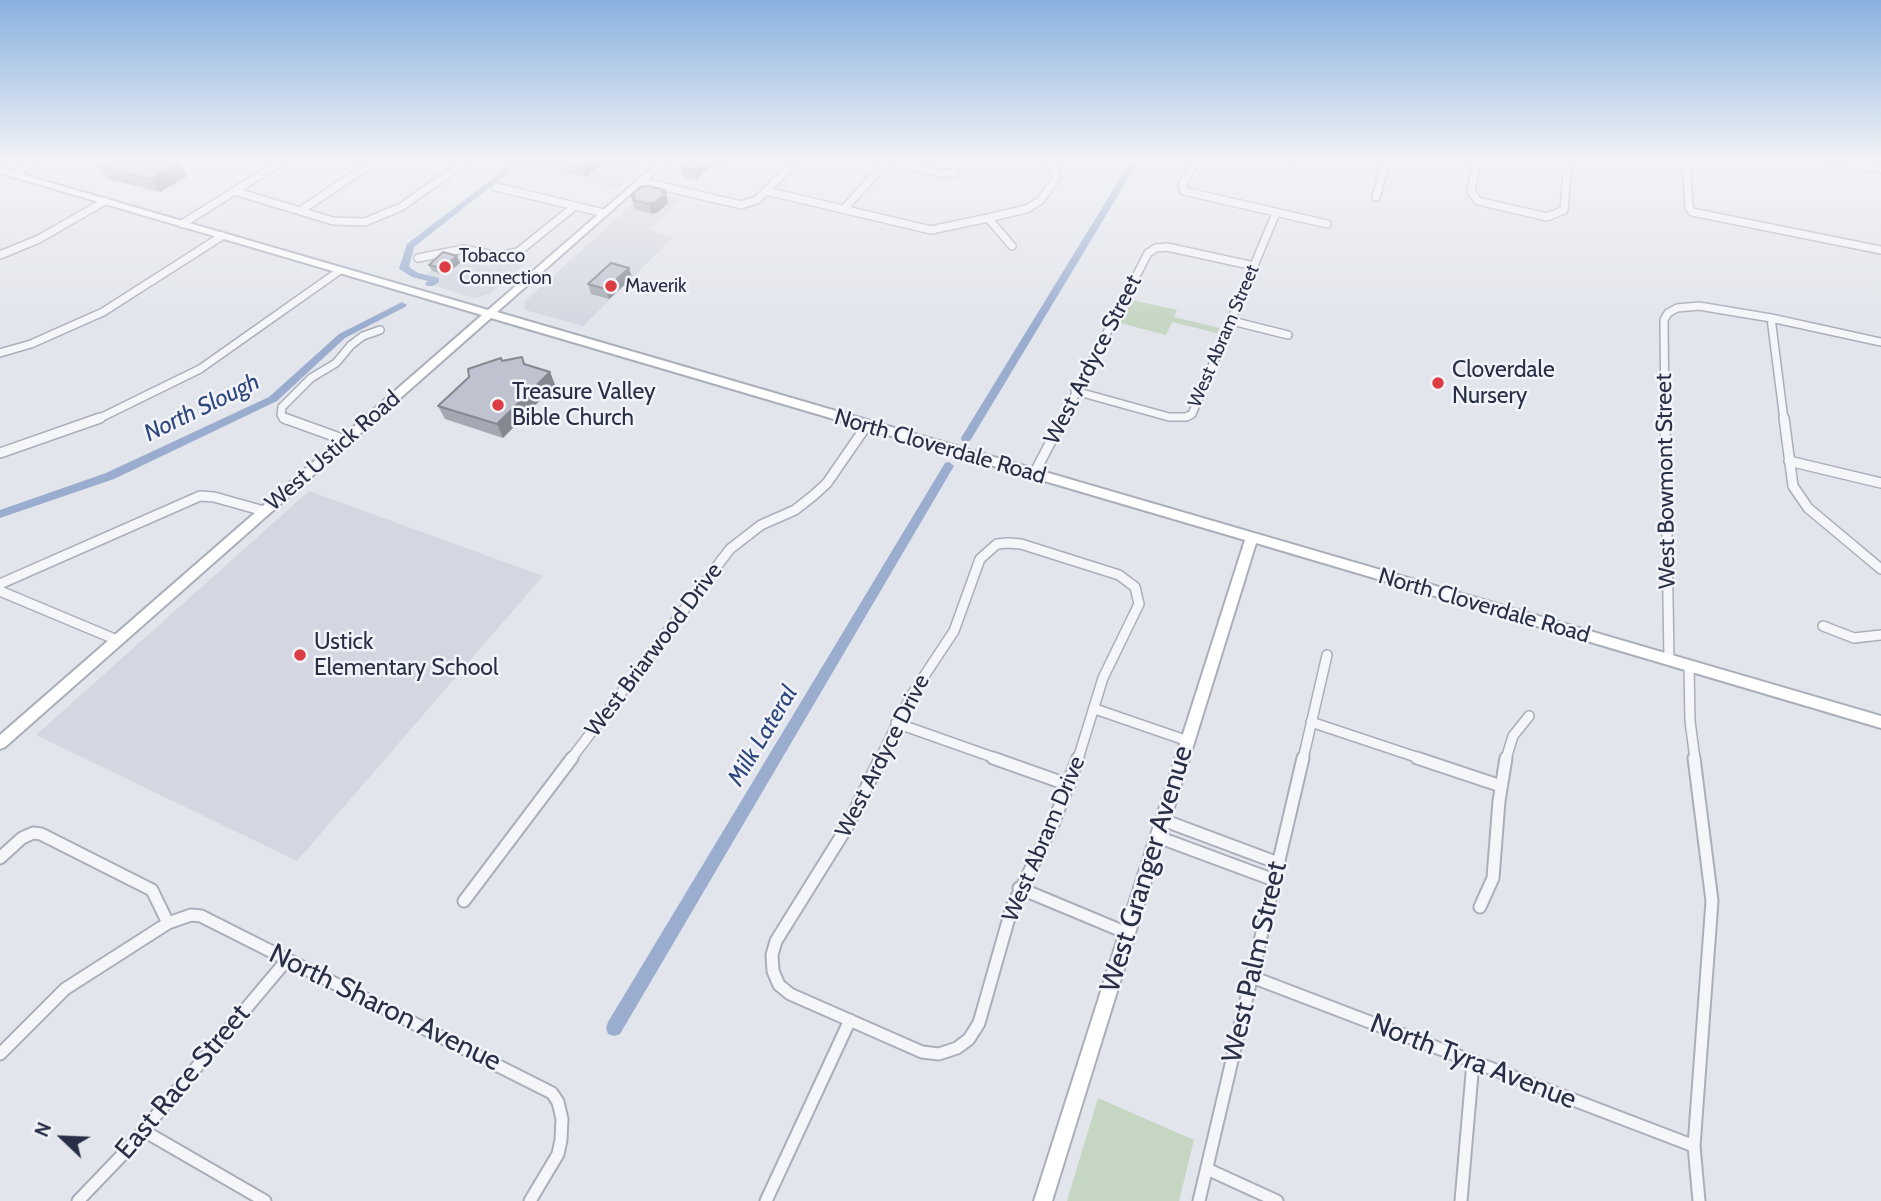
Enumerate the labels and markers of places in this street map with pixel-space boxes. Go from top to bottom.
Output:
place label: Tobacco Connection [459,245,552,289]
marker: Tobacco Connection [437,259,453,275]
place label: Maverik [625,275,687,297]
marker: Maverik [603,278,619,294]
place label: Cloverdale Nursery [1452,356,1555,410]
marker: Cloverdale Nursery [1430,375,1446,391]
place label: Treasure Valley Bible Church [512,378,656,432]
marker: Treasure Valley Bible Church [490,397,506,413]
place label: Ustick Elementary School [314,628,498,682]
marker: Ustick Elementary School [292,647,308,663]

